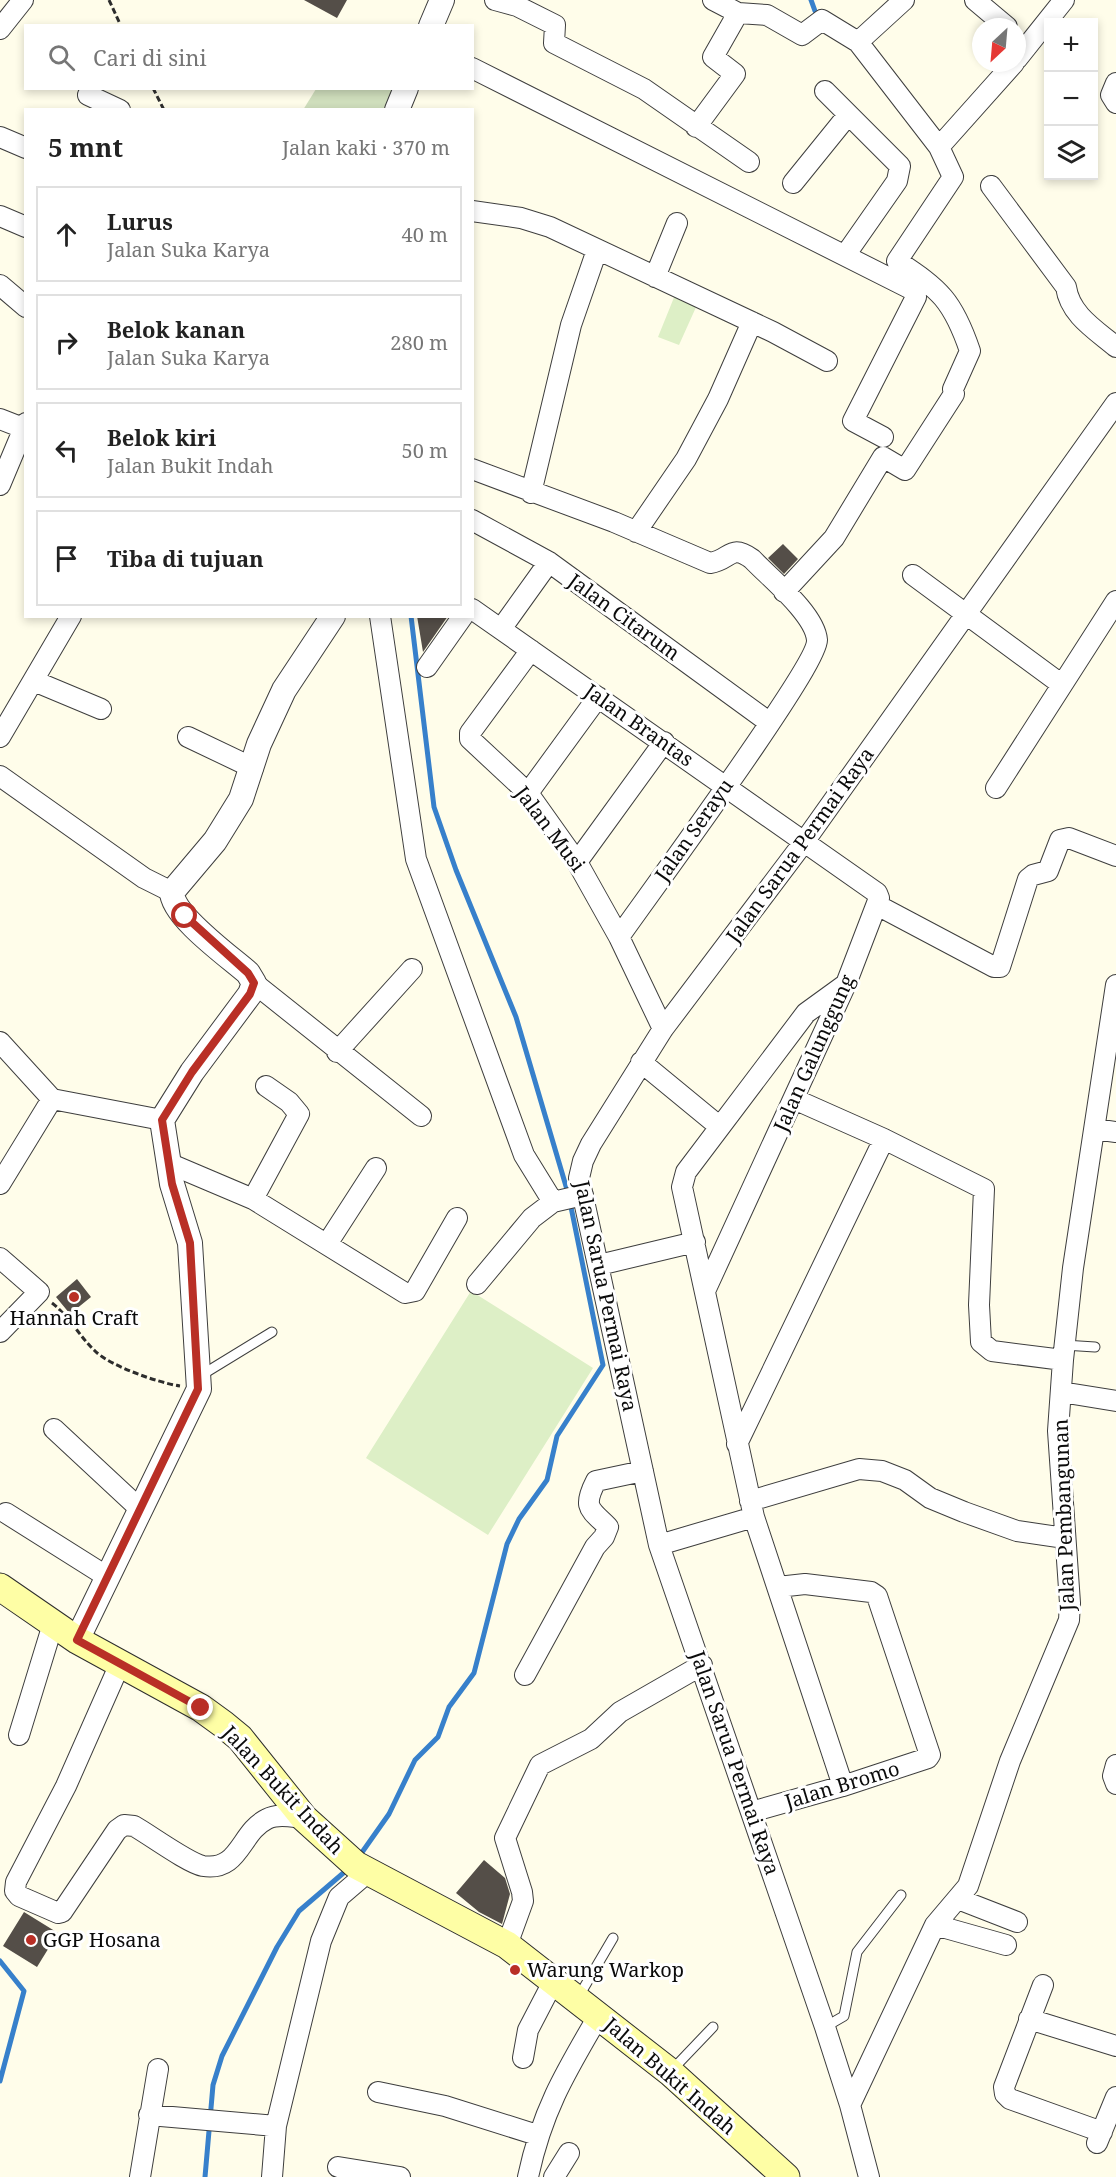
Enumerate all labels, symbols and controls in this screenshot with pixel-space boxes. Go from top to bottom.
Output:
north arrow [972,18,1026,72]
map controls [1044,18,1098,180]
button: + [1044,18,1098,72]
search box [24,24,474,90]
icon: search [45,41,78,74]
text: Cari di sini [93,42,206,72]
button: − [1044,72,1098,126]
button: layers [1044,126,1098,180]
text: 5 mnt [48,129,123,165]
text: Jalan kaki · 370 m [282,134,450,161]
text: Lurus [107,206,173,236]
icon: ahead [50,218,83,251]
text: 40 m [402,221,448,248]
text: Jalan Suka Karya [107,236,270,263]
text: Belok kanan [107,314,245,344]
icon: right [50,326,83,359]
text: 280 m [390,329,448,356]
text: Jalan Suka Karya [107,344,270,371]
text: Belok kiri [107,422,216,452]
icon: left [50,434,83,467]
text: 50 m [402,437,448,464]
text: Jalan Bukit Indah [107,452,274,479]
icon: arrive [50,542,83,575]
text: Tiba di tujuan [107,543,264,573]
street label: Jalan Citarum [562,566,686,666]
street label: Jalan Brantas [578,676,699,772]
street label: Jalan Sarua Permai Raya [719,742,880,949]
street label: Jalan Serayu [648,773,739,887]
street label: Jalan Musi [509,780,592,878]
route start [171,902,197,928]
street label: Jalan Galunggung [766,970,860,1136]
street label: Jalan Sarua Permai Raya [569,1177,644,1414]
marker: Hannah Craft [67,1290,81,1304]
place label: Hannah Craft [9,1304,139,1331]
street label: Jalan Pembangunan [1047,1418,1080,1613]
street label: Jalan Sarua Permai Raya [684,1646,787,1878]
route end [187,1694,213,1720]
street label: Jalan Bukit Indah [216,1719,350,1860]
street label: Jalan Bromo [780,1754,902,1815]
place label: GGP Hosana [43,1926,161,1953]
marker: GGP Hosana [24,1933,38,1947]
place label: Warung Warkop [527,1956,684,1983]
marker: Warung Warkop [508,1963,522,1977]
street label: Jalan Bukit Indah [598,2010,742,2141]

